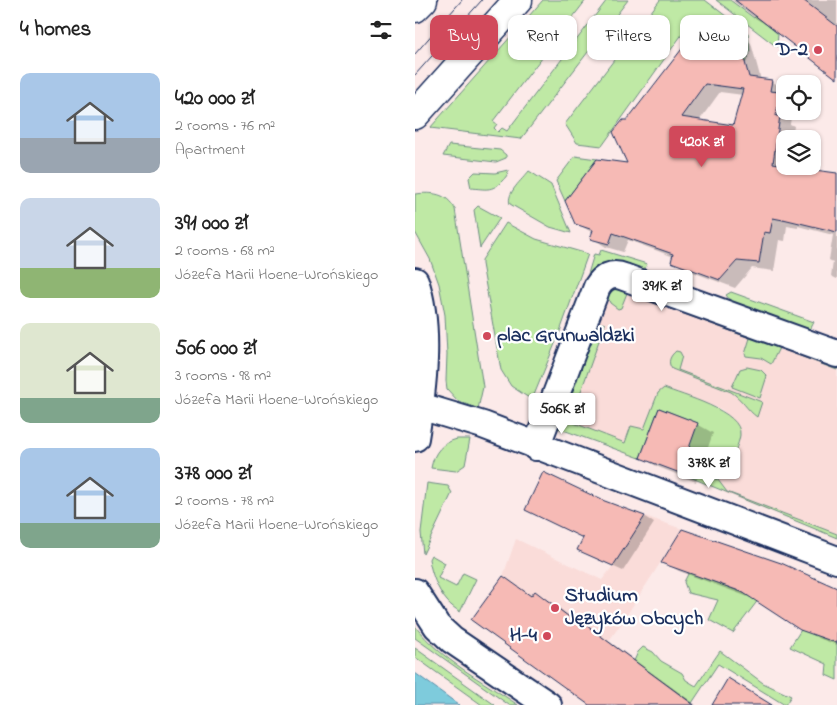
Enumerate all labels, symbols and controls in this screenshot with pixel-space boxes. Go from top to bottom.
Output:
text: 4 homes [20,15,91,45]
chip: Buy [430,15,498,60]
chip: Rent [508,15,577,60]
chip: Filters [587,15,670,60]
chip: New [680,15,748,60]
icon: filters [367,16,395,44]
place label: D-2 [775,36,808,65]
marker: D-2 [812,44,824,56]
map controls [776,75,821,175]
button: locate [776,75,821,120]
text: 420 000 zł [175,84,254,114]
icon: home [60,93,120,153]
text: 2 rooms · 76 m² [175,114,275,138]
pin: 420K zł [656,126,748,168]
text: 420K zł [680,130,724,154]
button: layers [776,130,821,175]
text: Apartment [175,138,245,162]
text: 391 000 zł [175,209,248,239]
icon: home [60,218,120,278]
text: 2 rooms · 68 m² [175,239,275,263]
text: Józefa Marii Hoene-Wrońskiego [175,263,378,287]
pin: 391K zł [616,270,708,312]
text: 391K zł [643,274,681,298]
place label: plac Grunwaldzki [497,322,635,351]
marker: plac Grunwaldzki [481,330,493,342]
text: 506 000 zł [175,334,257,364]
icon: home [60,343,120,403]
text: 3 rooms · 98 m² [175,364,271,388]
text: Józefa Marii Hoene-Wrońskiego [175,388,378,412]
pin: 506K zł [516,392,608,435]
text: 506K zł [539,397,585,421]
pin: 378K zł [663,446,755,489]
text: 378K zł [688,451,730,475]
text: 378 000 zł [175,459,251,489]
icon: home [60,468,120,528]
text: 2 rooms · 78 m² [175,489,274,513]
text: Józefa Marii Hoene-Wrońskiego [175,513,378,537]
place label: Studium Języków Obcych [565,582,703,635]
marker: Studium Języków Obcych [549,602,561,614]
place label: H-4 [510,622,538,651]
marker: H-4 [541,630,553,642]

